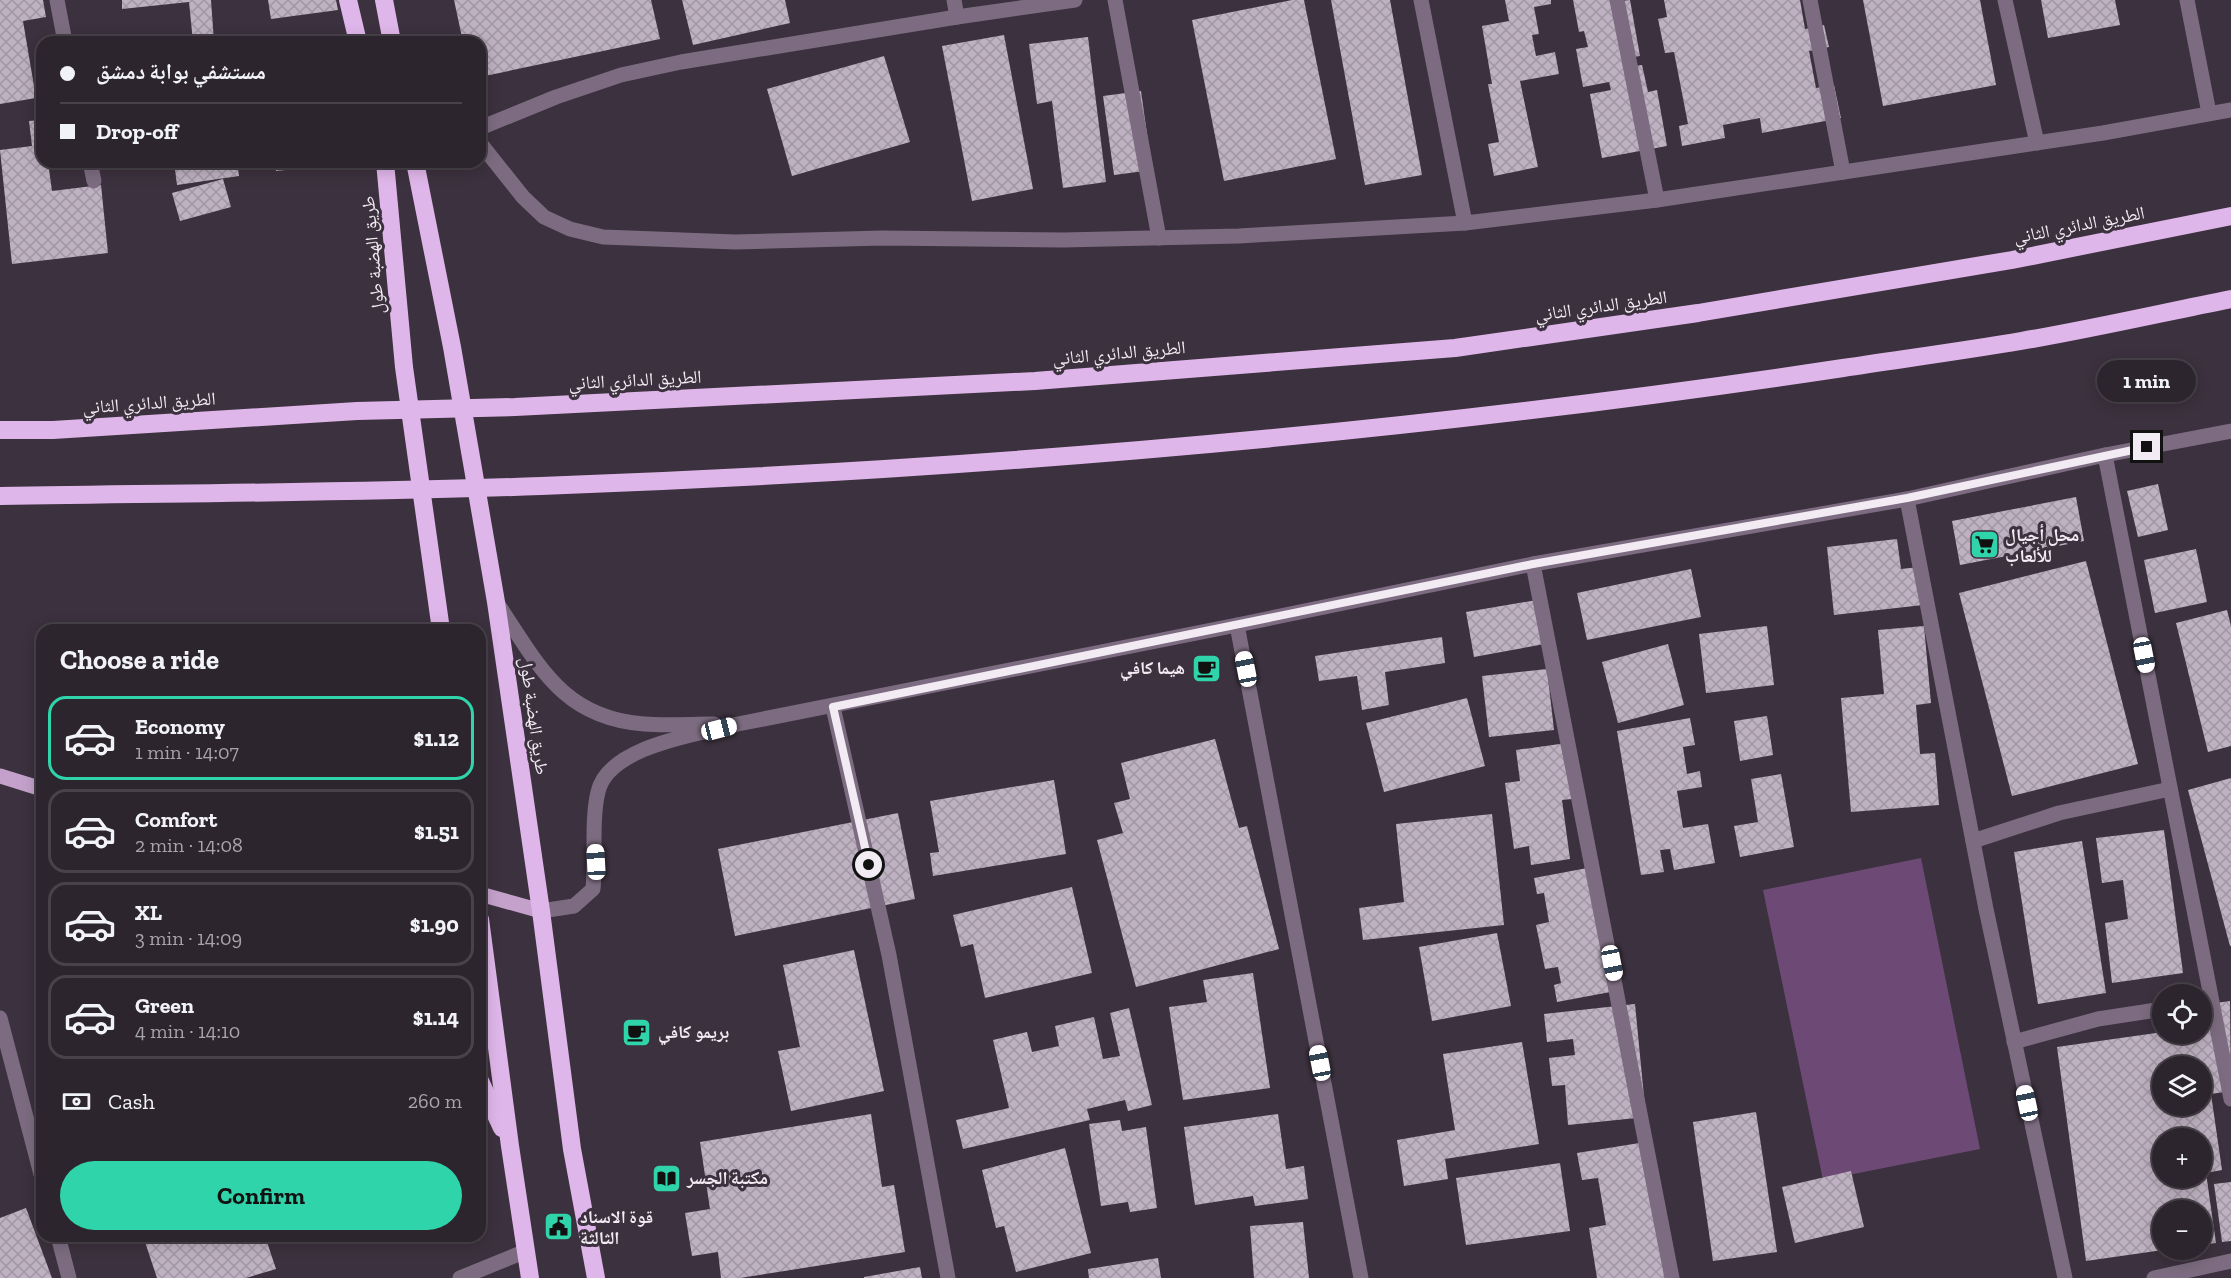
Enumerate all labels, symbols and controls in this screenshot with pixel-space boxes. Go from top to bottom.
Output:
text: مستشفي بوابة دمشق [96,58,266,85]
text: Drop-off [96,118,178,145]
street label: طريق الهضبة طول [357,195,389,315]
street label: الطريق الدائري الثاني [2011,201,2147,252]
street label: الطريق الدائري الثاني [1533,286,1669,330]
street label: الطريق الدائري الثاني [1052,336,1187,373]
callout: 1 min [2098,360,2196,402]
street label: الطريق الدائري الثاني [568,366,702,398]
text: 1 min [2123,369,2170,393]
street label: الطريق الدائري الثاني [82,387,217,422]
route end [2133,433,2160,460]
place label: محل أجيال للألعاب [2005,524,2079,567]
supermarket icon: محل أجيال للألعاب [1968,529,2000,561]
car [2132,636,2156,674]
text: Choose a ride [60,644,219,676]
car [1234,650,1258,688]
cafe icon: هيما كافي [1190,652,1222,684]
street label: طريق الهضبة طول [515,656,553,776]
place label: هيما كافي [1120,657,1185,682]
icon: car [63,711,117,765]
text: Economy [135,713,225,740]
car [699,716,739,742]
text: $1.12 [414,725,459,752]
text: 1 min · 14:07 [135,740,239,764]
icon: car [63,804,117,858]
text: Comfort [135,806,217,833]
text: $1.51 [414,818,459,845]
text: 2 min · 14:08 [135,833,243,857]
car [586,844,606,880]
route start [855,851,882,878]
icon: car [63,897,117,951]
text: XL [135,899,162,926]
text: $1.90 [410,911,459,938]
text: 3 min · 14:09 [135,926,242,950]
car [1600,944,1624,982]
map controls [2152,984,2212,1260]
button: locate [2152,984,2212,1044]
icon: car [63,990,117,1044]
text: Green [135,992,194,1019]
text: $1.14 [413,1004,459,1031]
cafe icon: بريمو كافي [621,1016,653,1048]
text: 4 min · 14:10 [135,1019,240,1043]
place label: بريمو كافي [658,1021,729,1046]
car [1308,1044,1332,1082]
button: layers [2152,1056,2212,1116]
car [2014,1084,2040,1122]
icon: cash [60,1085,93,1118]
text: Cash [108,1088,155,1115]
text: 260 m [408,1089,462,1113]
button: + [2152,1128,2212,1188]
button: Confirm [60,1161,462,1230]
library icon: مكتبة الجسر [650,1162,682,1194]
place label: مكتبة الجسر [686,1167,768,1189]
button: − [2152,1200,2212,1260]
place label: قوة الاسناد الثالثة [580,1206,653,1249]
public building icon: قوة الاسناد الثالثة [543,1211,575,1243]

